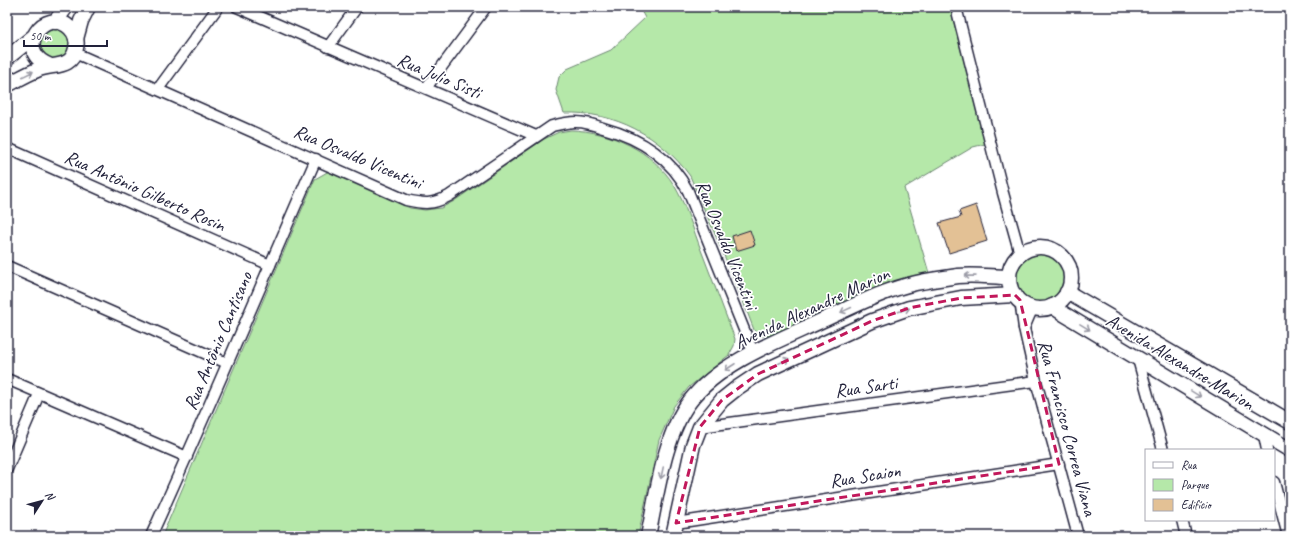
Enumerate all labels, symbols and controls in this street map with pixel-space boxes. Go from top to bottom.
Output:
scale bar [24,22,107,48]
text: 50 m [30,28,52,44]
street label: Rua Julio Sisti [393,48,487,105]
one-way arrow [22,70,34,77]
street label: Rua Osvaldo Vicentini [290,119,428,196]
street label: Rua Antônio Gilberto Rosin [61,145,229,237]
street label: Rua Osvaldo Vicentini [690,177,765,315]
street label: Avenida Alexandre Marion [731,261,894,354]
street label: Rua Antônio Cantisano [178,267,258,414]
one-way arrow [964,272,977,280]
one-way arrow [897,306,910,313]
one-way arrow [840,307,852,314]
street label: Avenida Alexandre Marion [1102,308,1259,416]
one-way arrow [1079,323,1090,331]
street label: Rua Francisco Correa Viana [1032,338,1102,520]
one-way arrow [778,357,790,364]
one-way arrow [724,364,736,372]
street label: Rua Sarti [833,370,901,403]
one-way arrow [1190,390,1201,398]
legend [1145,449,1275,521]
text: Rua [1181,457,1198,473]
street label: Rua Scaion [828,458,903,493]
one-way arrow [657,466,665,479]
text: Parque [1181,477,1210,493]
north arrow [22,481,62,521]
text: N [42,488,59,504]
text: Edifício [1181,497,1213,513]

